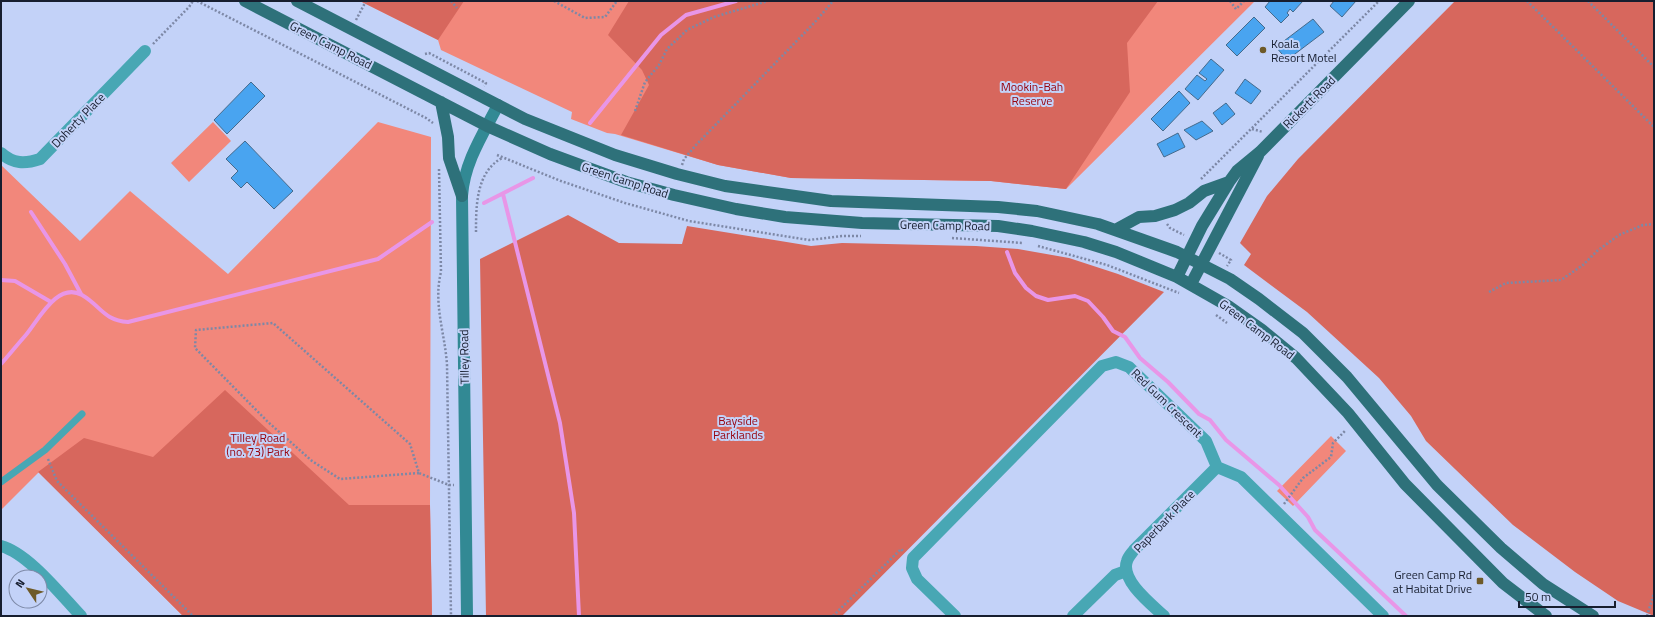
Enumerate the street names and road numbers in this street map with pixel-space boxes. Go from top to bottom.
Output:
street label: Green Camp Road [287,16,375,74]
street label: Rickertt Road [1278,71,1340,133]
street label: Doherty Place [47,88,109,152]
street label: Green Camp Road [579,157,671,203]
street label: Green Camp Road [900,215,990,235]
street label: Green Camp Road [1215,294,1299,364]
street label: Tilley Road [454,329,474,385]
street label: Red Gum Crescent [1127,364,1208,443]
street label: Paperbark Place [1129,485,1199,557]

